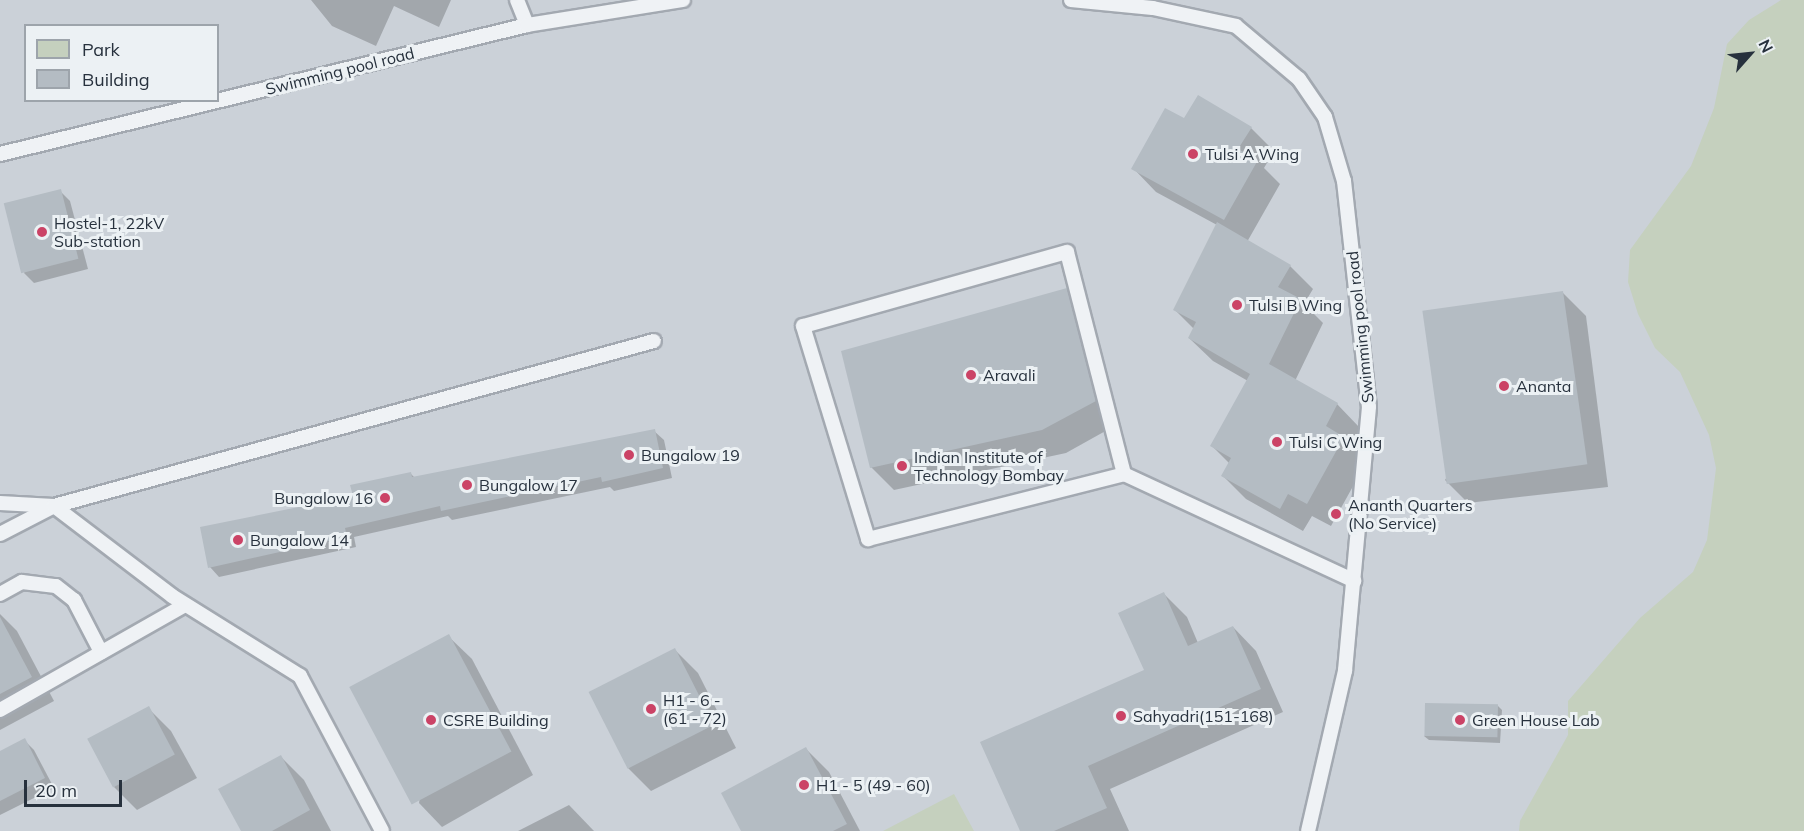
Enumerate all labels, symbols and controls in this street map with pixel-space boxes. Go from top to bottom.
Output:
legend [24,24,219,102]
north arrow [1720,24,1780,84]
text: N [1754,36,1778,56]
text: Park [82,38,120,61]
street label: Swimming pool road [264,43,416,99]
text: Building [82,68,150,91]
place label: Tulsi A Wing [1205,144,1299,164]
marker: Tulsi A Wing [1186,147,1200,161]
place label: Hostel-1, 22kV Sub-station [54,213,164,251]
marker: Hostel-1, 22kV Sub-station [35,225,49,239]
street label: Swimming pool road [1342,250,1378,404]
place label: Tulsi B Wing [1249,295,1342,315]
marker: Tulsi B Wing [1230,298,1244,312]
place label: Aravali [983,365,1036,385]
marker: Aravali [964,368,978,382]
place label: Ananta [1516,376,1571,396]
marker: Ananta [1497,379,1511,393]
place label: Tulsi C Wing [1289,432,1382,452]
marker: Tulsi C Wing [1270,435,1284,449]
place label: Bungalow 19 [641,445,740,465]
place label: Indian Institute of Technology Bombay [914,447,1064,485]
marker: Bungalow 19 [622,448,636,462]
marker: Indian Institute of Technology Bombay [895,459,909,473]
place label: Bungalow 17 [479,475,578,495]
marker: Bungalow 17 [460,478,474,492]
place label: Bungalow 16 [274,488,373,508]
marker: Bungalow 16 [378,491,392,505]
place label: Ananth Quarters (No Service) [1348,495,1473,533]
marker: Ananth Quarters (No Service) [1329,507,1343,521]
place label: Bungalow 14 [250,530,349,550]
marker: Bungalow 14 [231,533,245,547]
place label: H1 - 6 - (61 - 72) [663,690,727,728]
marker: H1 - 6 - (61 - 72) [644,702,658,716]
place label: Sahyadri(151-168) [1133,706,1274,726]
marker: Sahyadri(151-168) [1114,709,1128,723]
place label: CSRE Building [443,710,549,730]
place label: Green House Lab [1472,710,1600,730]
marker: CSRE Building [424,713,438,727]
marker: Green House Lab [1453,713,1467,727]
scale bar [27,768,124,806]
place label: H1 - 5 (49 - 60) [816,775,931,795]
marker: H1 - 5 (49 - 60) [797,778,811,792]
text: 20 m [35,779,77,802]

